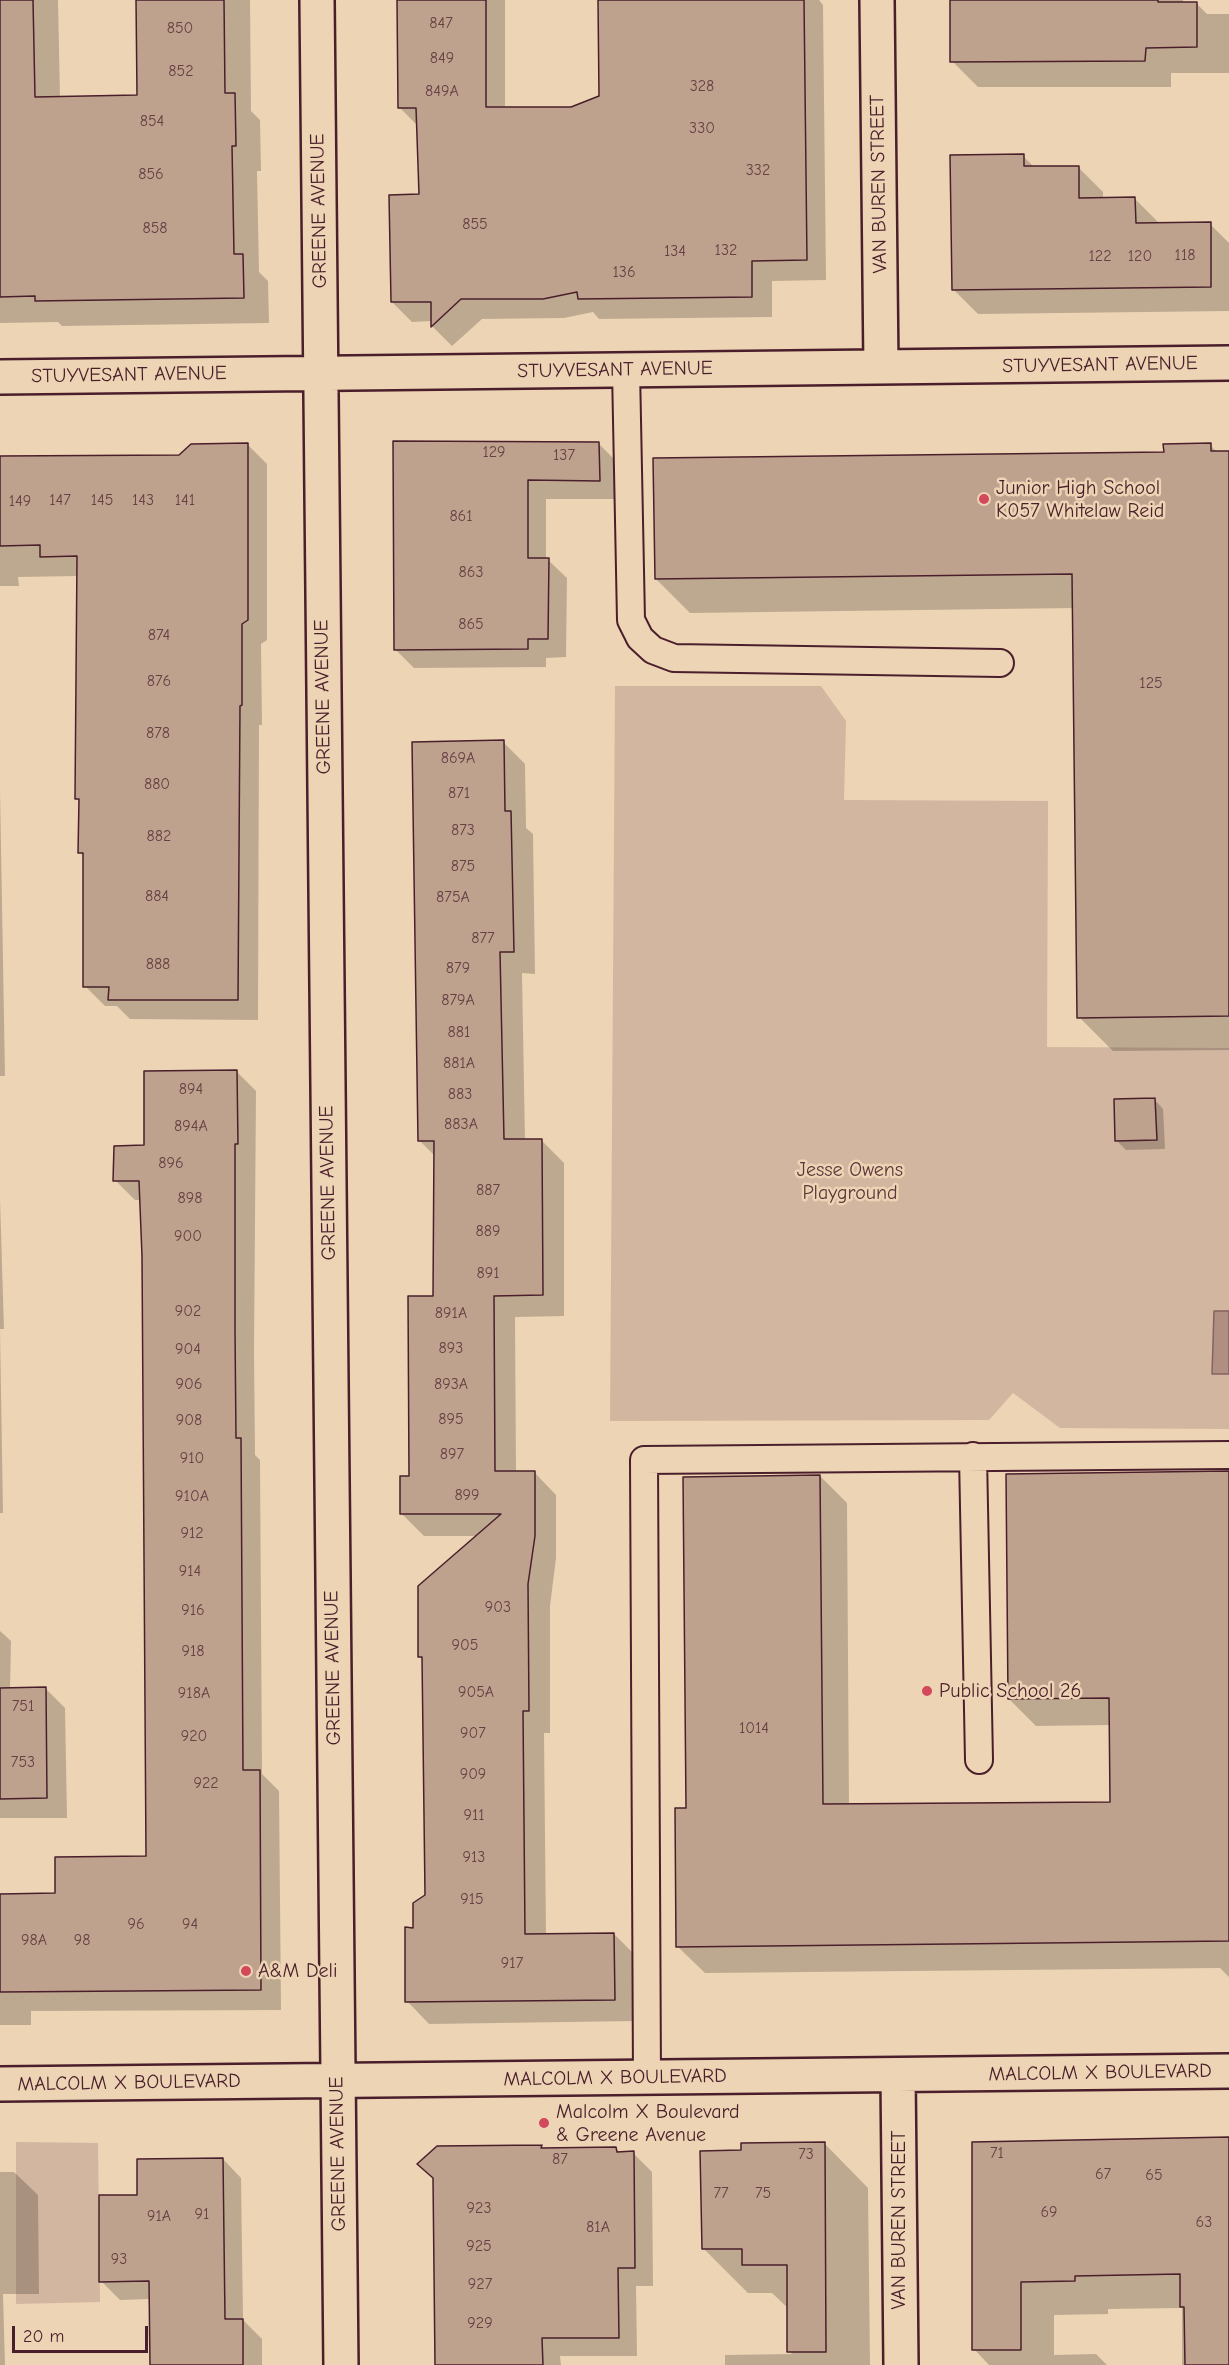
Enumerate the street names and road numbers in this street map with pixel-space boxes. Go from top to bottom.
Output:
street label: VAN BUREN STREET [865,94,893,274]
street label: GREENE AVENUE [306,133,332,289]
street label: STUYVESANT AVENUE [1002,351,1198,379]
street label: STUYVESANT AVENUE [517,356,713,384]
street label: STUYVESANT AVENUE [31,361,227,389]
street label: GREENE AVENUE [310,619,336,775]
street label: GREENE AVENUE [315,1105,341,1261]
street label: GREENE AVENUE [320,1590,346,1746]
street label: MALCOLM X BOULEVARD [988,2059,1212,2087]
street label: MALCOLM X BOULEVARD [503,2064,727,2092]
street label: MALCOLM X BOULEVARD [17,2069,241,2097]
street label: GREENE AVENUE [325,2076,351,2232]
street label: VAN BUREN STREET [887,2131,911,2309]

